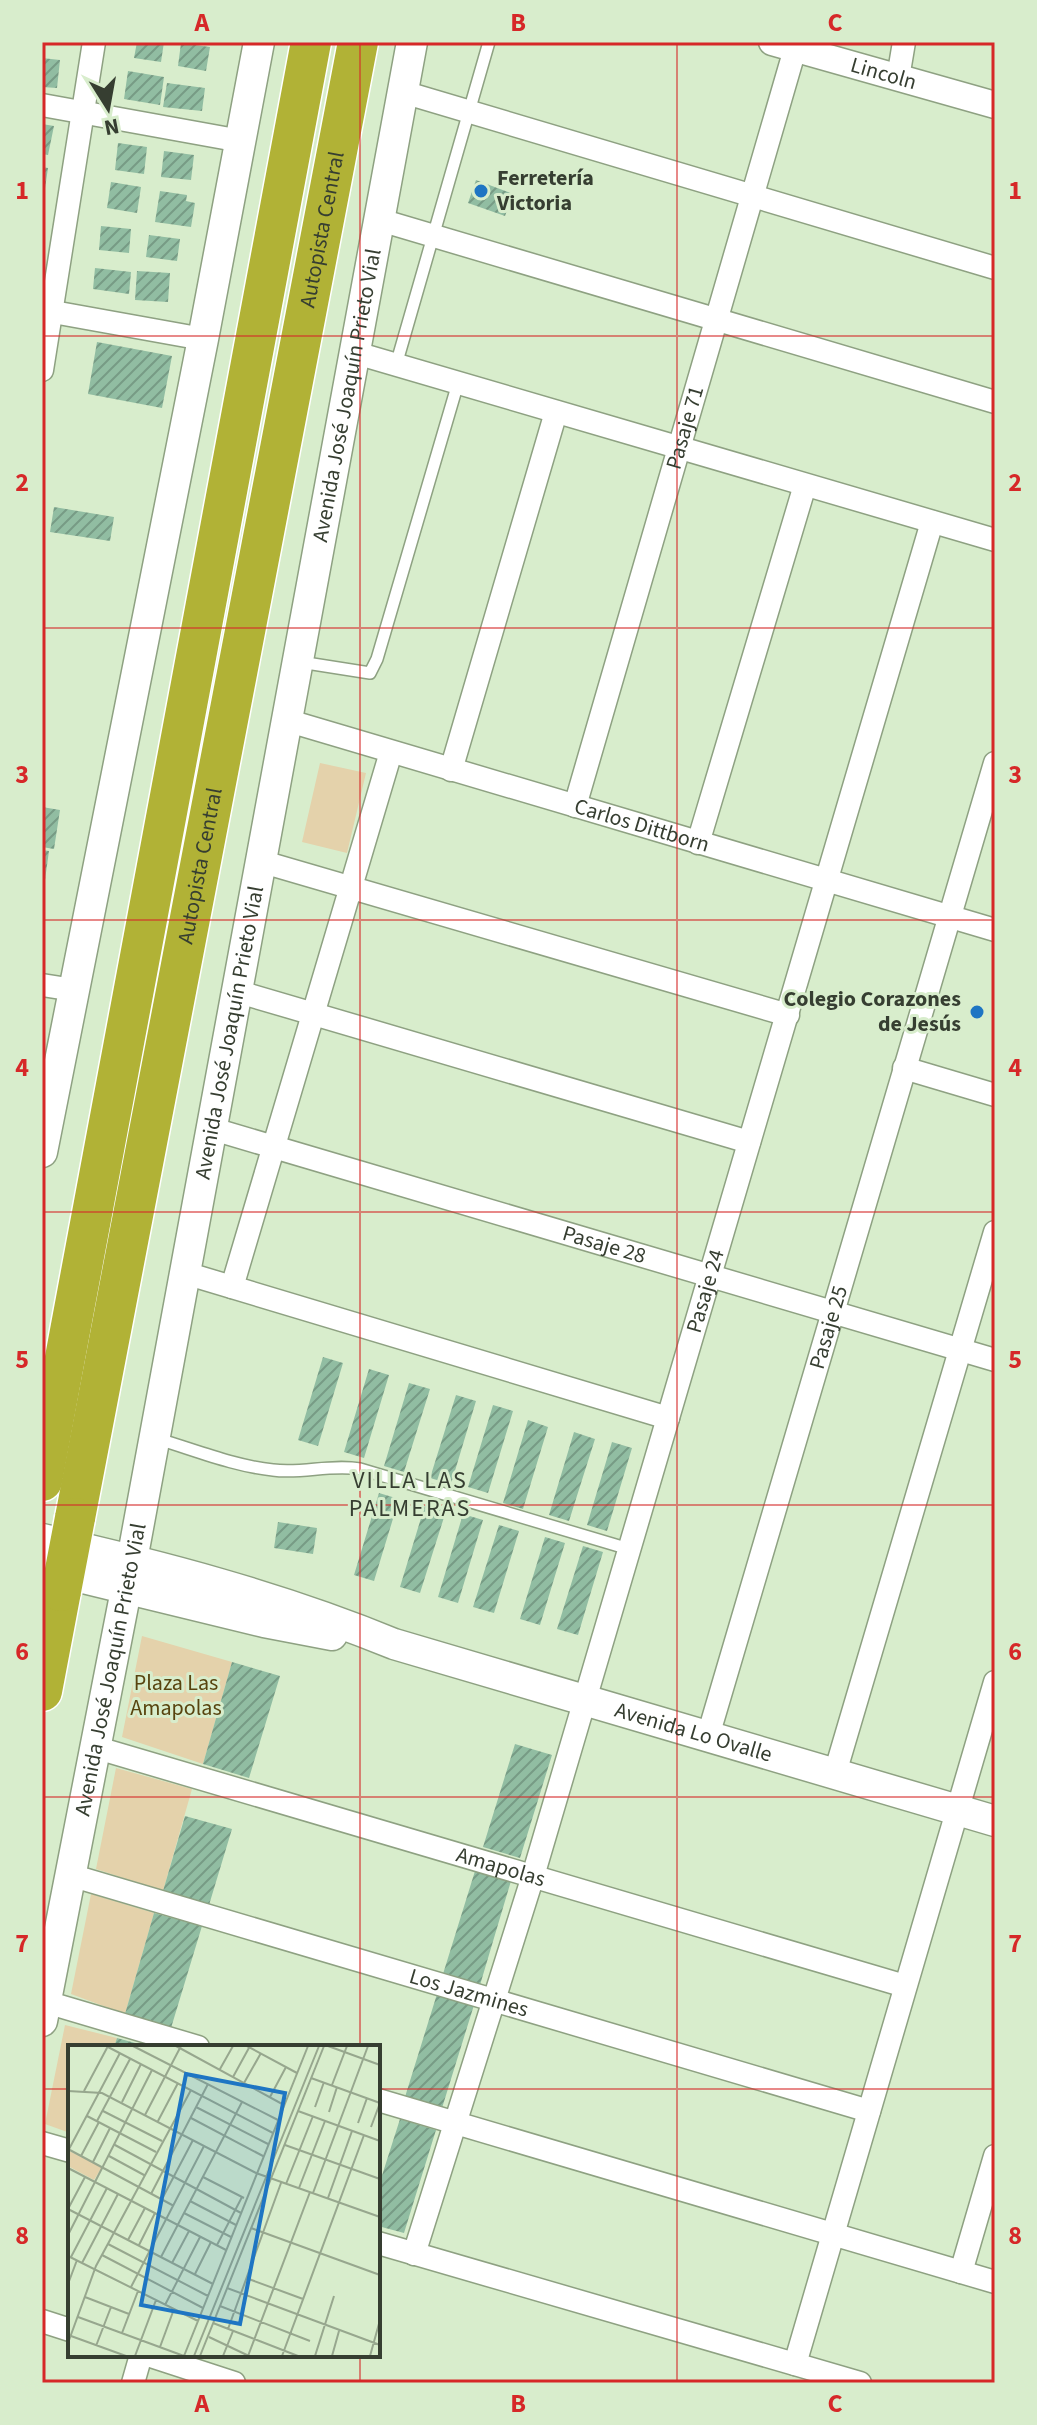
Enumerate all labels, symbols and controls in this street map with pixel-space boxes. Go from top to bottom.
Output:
text: A [194,4,211,41]
text: B [510,4,526,41]
text: C [827,4,843,41]
street label: Lincoln [847,49,920,98]
north arrow [68,68,148,148]
text: N [101,110,122,144]
street label: Autopista Central [291,149,353,310]
place label: Ferretería Victoria [496,162,594,219]
text: 1 [15,172,29,209]
text: 1 [1008,172,1022,209]
marker: Ferretería Victoria [472,182,490,200]
street label: Avenida José Joaquín Prieto Vial [304,246,390,545]
street label: Pasaje 71 [658,382,712,473]
text: 2 [15,464,29,501]
text: 2 [1008,464,1022,501]
text: 3 [15,756,29,793]
text: 3 [1008,756,1022,793]
street label: Autopista Central [169,785,231,947]
street label: Carlos Dittborn [570,790,713,861]
street label: Avenida José Joaquín Prieto Vial [187,883,272,1182]
place label: Colegio Corazones de Jesús [784,983,961,1040]
marker: Colegio Corazones de Jesús [968,1003,986,1021]
text: 4 [15,1049,29,1086]
text: 4 [1008,1049,1022,1086]
street label: Pasaje 28 [559,1217,650,1272]
street label: Pasaje 24 [678,1246,733,1337]
street label: Pasaje 25 [801,1282,856,1373]
text: 5 [15,1341,29,1378]
text: 5 [1008,1341,1022,1378]
district label: VILLA LAS PALMERAS [349,1463,471,1526]
street label: Avenida José Joaquín Prieto Vial [66,1521,155,1819]
text: 6 [15,1633,29,1670]
text: 6 [1008,1633,1022,1670]
park label: Plaza Las Amapolas [130,1667,222,1724]
street label: Avenida Lo Ovalle [611,1694,776,1771]
street label: Amapolas [452,1839,549,1895]
text: 7 [15,1925,29,1962]
text: 7 [1008,1925,1022,1962]
street label: Los Jazmines [406,1960,532,2026]
inset map [68,2045,380,2357]
text: 8 [15,2217,29,2254]
text: 8 [1008,2217,1022,2254]
text: A [194,2385,211,2422]
text: B [510,2385,526,2422]
text: C [827,2385,843,2422]

